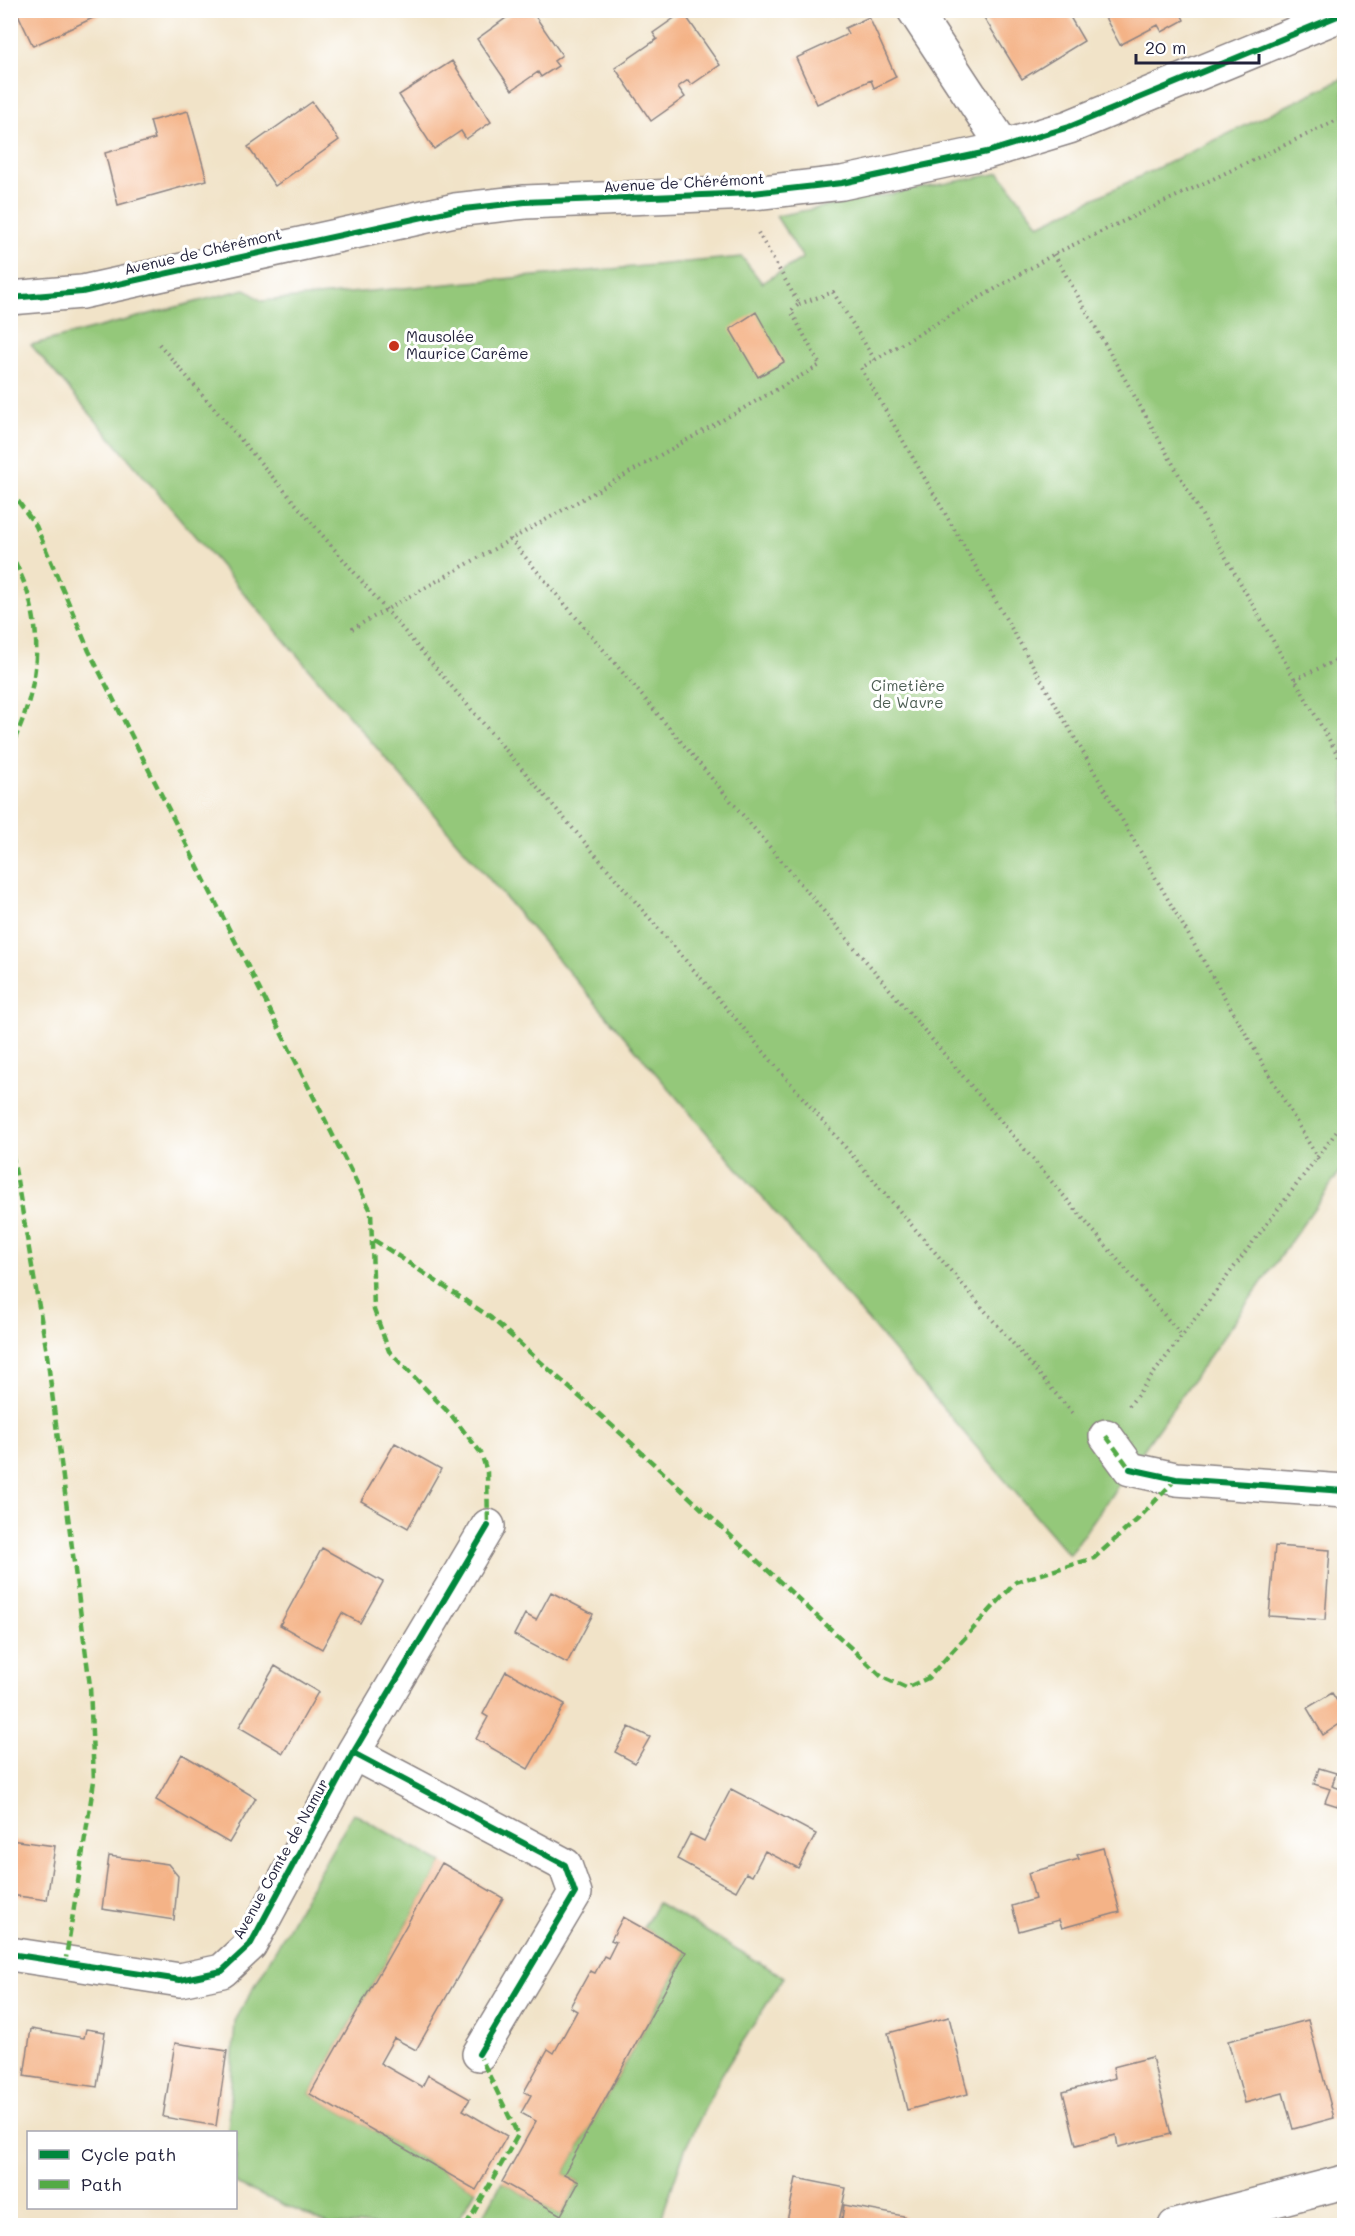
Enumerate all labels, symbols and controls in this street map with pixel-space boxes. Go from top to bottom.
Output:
scale bar [1136,27,1259,65]
text: 20 m [1145,35,1186,59]
street label: Avenue de Chérémont [603,168,765,196]
street label: Avenue de Chérémont [122,223,284,279]
place label: Mausolée Maurice Carême [406,326,529,363]
marker: Mausolée Maurice Carême [387,339,401,353]
park label: Cimetière de Wavre [871,675,945,712]
street label: Avenue Comte de Namur [228,1775,333,1942]
legend [27,2131,237,2209]
text: Cycle path [81,2142,176,2166]
text: Path [81,2172,121,2196]

